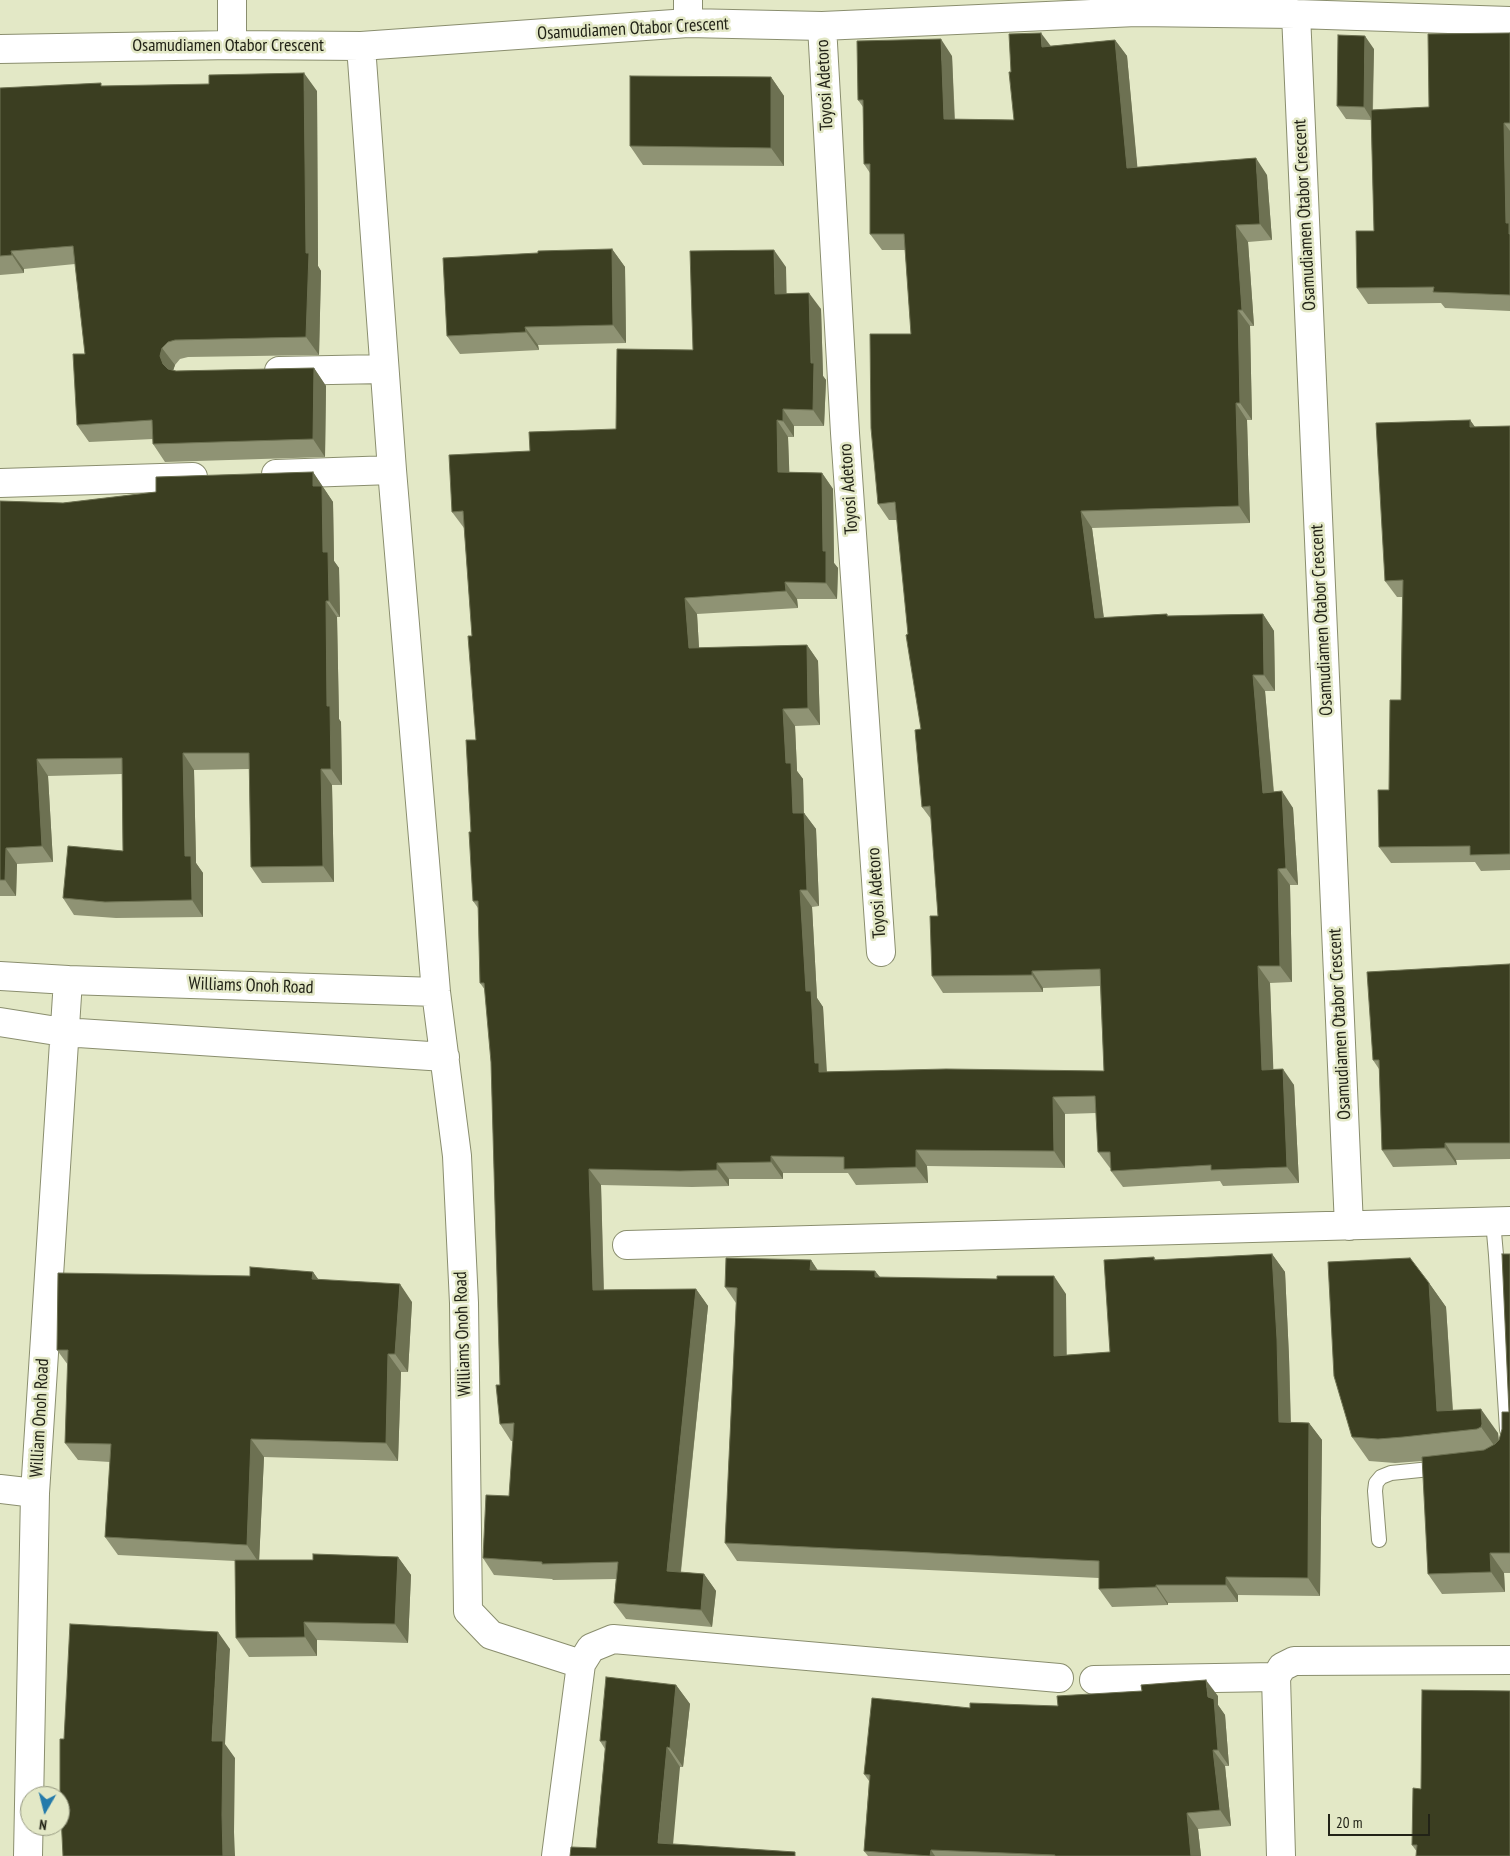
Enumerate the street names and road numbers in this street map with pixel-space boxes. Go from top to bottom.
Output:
street label: Osamudiamen Otabor Crescent [537,13,729,45]
street label: Osamudiamen Otabor Crescent [132,35,324,57]
street label: Toyosi Adetoro [812,39,838,131]
street label: Osamudiamen Otabor Crescent [1289,119,1321,311]
street label: Toyosi Adetoro [835,443,863,535]
street label: Osamudiamen Otabor Crescent [1306,524,1338,716]
street label: Toyosi Adetoro [863,847,891,939]
street label: Osamudiamen Otabor Crescent [1324,928,1356,1120]
street label: Williams Onoh Road [188,973,314,999]
street label: Williams Onoh Road [450,1271,476,1397]
street label: William Onoh Road [26,1358,54,1478]

